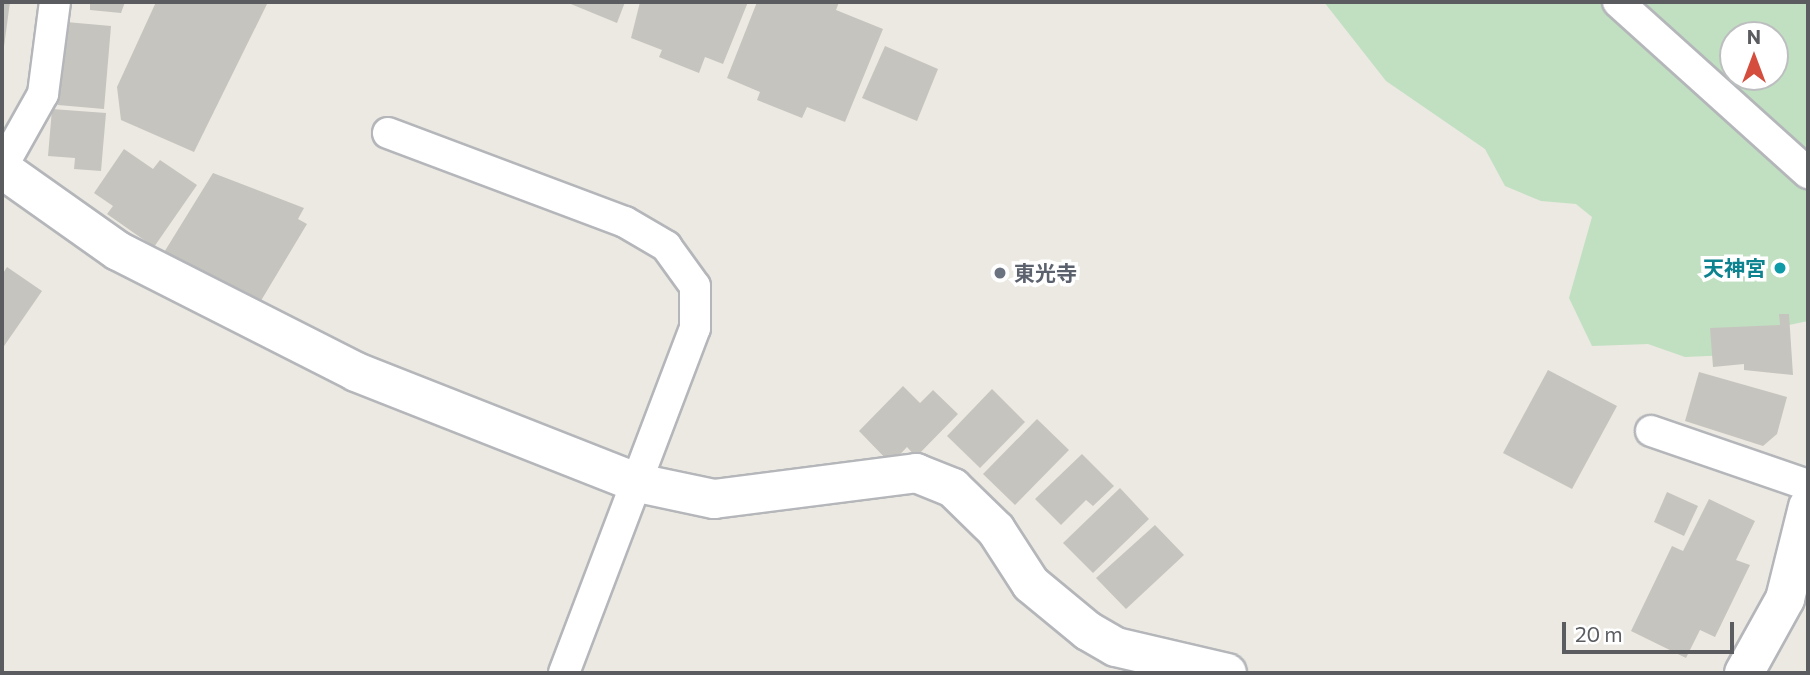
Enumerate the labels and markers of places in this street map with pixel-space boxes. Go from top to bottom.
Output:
place label: 天神宮 [1703,255,1766,281]
place label: 東光寺 [1014,260,1077,286]
marker: 天神宮 [1772,260,1788,276]
marker: 東光寺 [992,265,1008,281]

